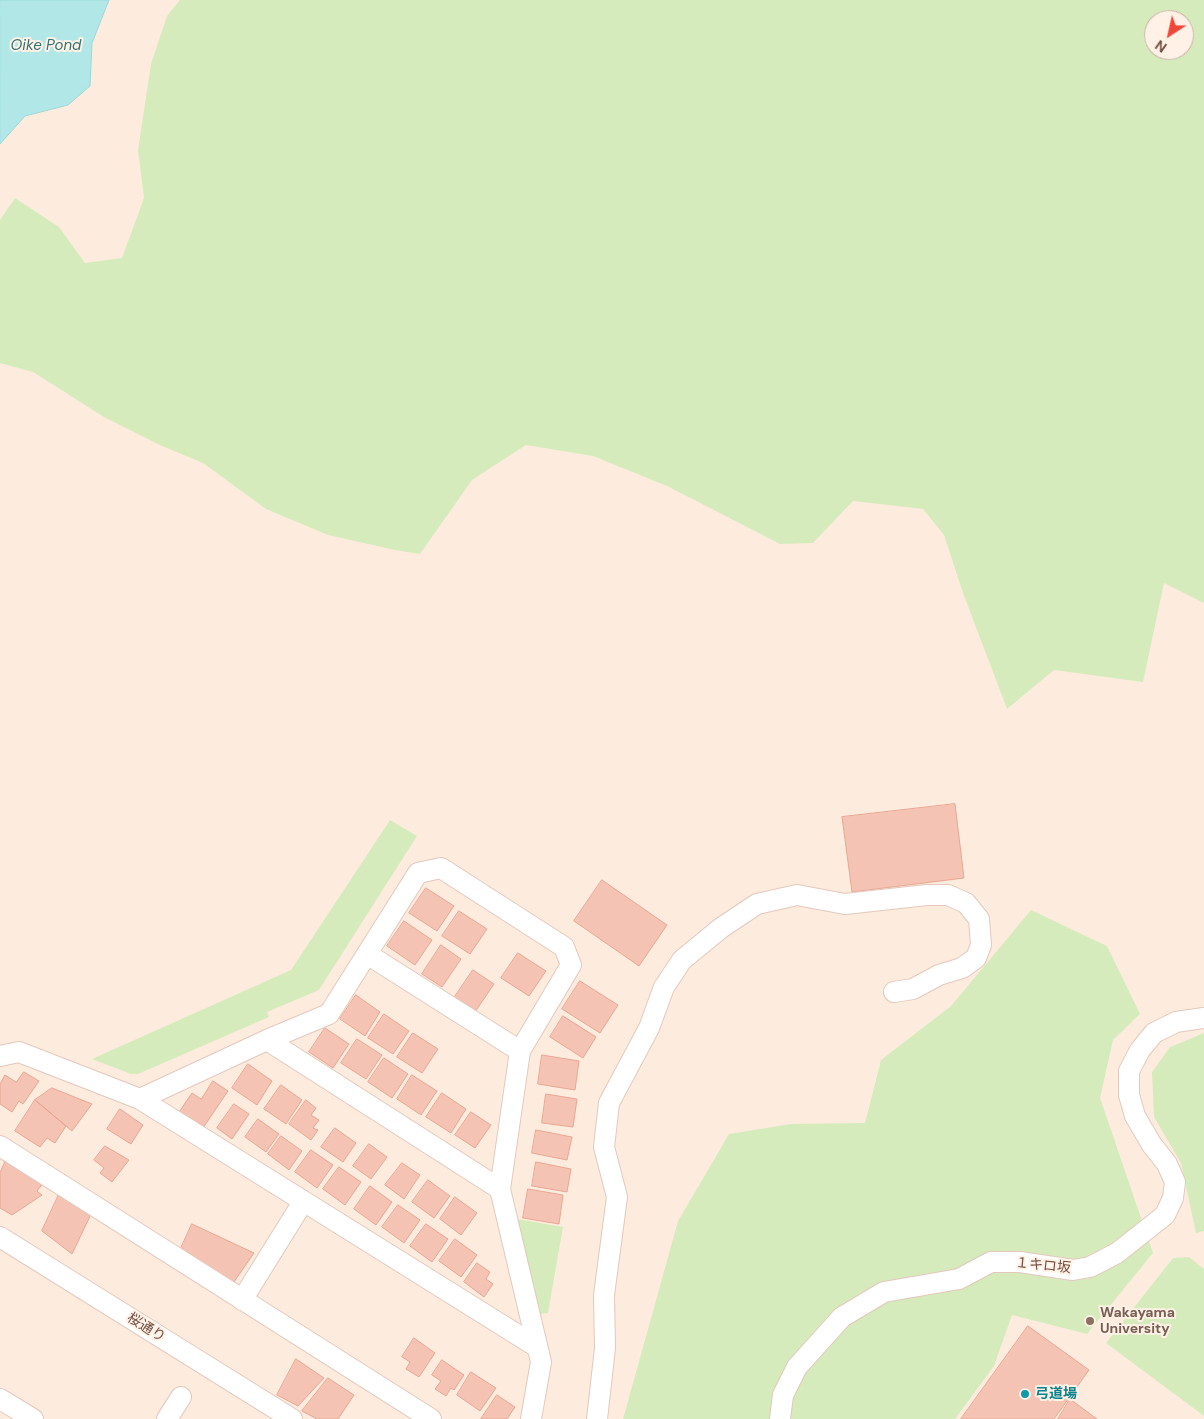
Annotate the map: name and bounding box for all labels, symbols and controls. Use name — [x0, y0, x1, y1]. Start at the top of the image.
north arrow — [1144, 10, 1194, 60]
text: N — [1152, 36, 1170, 57]
water label: Oike Pond — [11, 37, 81, 55]
street label: １キロ坂 — [1014, 1255, 1072, 1277]
place label: Wakayama University — [1100, 1305, 1175, 1338]
street label: 桜通り — [124, 1310, 168, 1346]
marker: Wakayama University — [1084, 1315, 1096, 1327]
place label: 弓道場 — [1035, 1386, 1077, 1402]
marker: 弓道場 — [1019, 1388, 1031, 1400]

